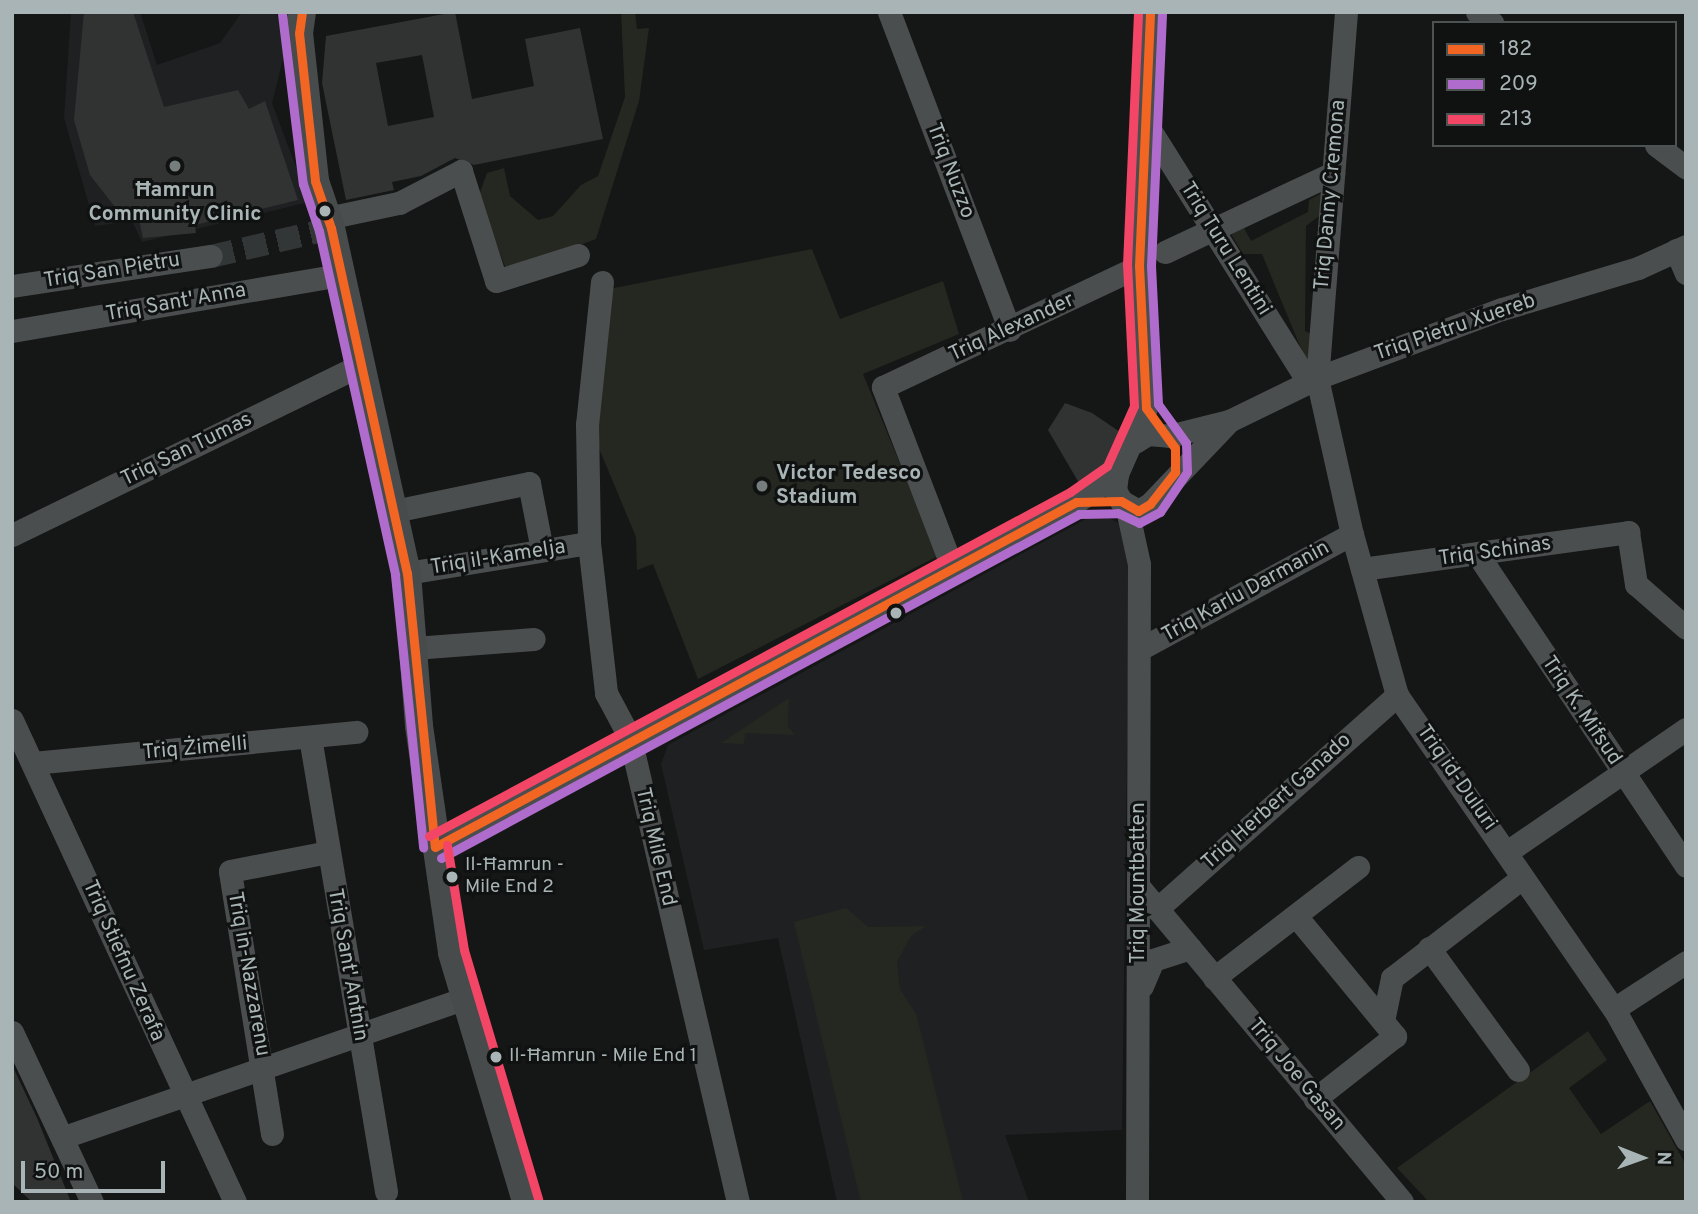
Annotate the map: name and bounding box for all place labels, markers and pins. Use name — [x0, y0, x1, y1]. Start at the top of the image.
marker: Ħamrun Community Clinic — [165, 156, 185, 176]
place label: Ħamrun Community Clinic — [88, 178, 262, 228]
unlabelled marker — [318, 204, 332, 218]
place label: Victor Tedesco Stadium — [776, 461, 921, 511]
marker: Victor Tedesco Stadium — [754, 478, 770, 494]
unlabelled marker — [889, 606, 903, 620]
place label: Il-Ħamrun - Mile End 2 — [465, 855, 564, 899]
marker: Il-Ħamrun - Mile End 2 — [445, 870, 459, 884]
place label: Il-Ħamrun - Mile End 1 — [509, 1046, 697, 1068]
marker: Il-Ħamrun - Mile End 1 — [489, 1050, 503, 1064]

